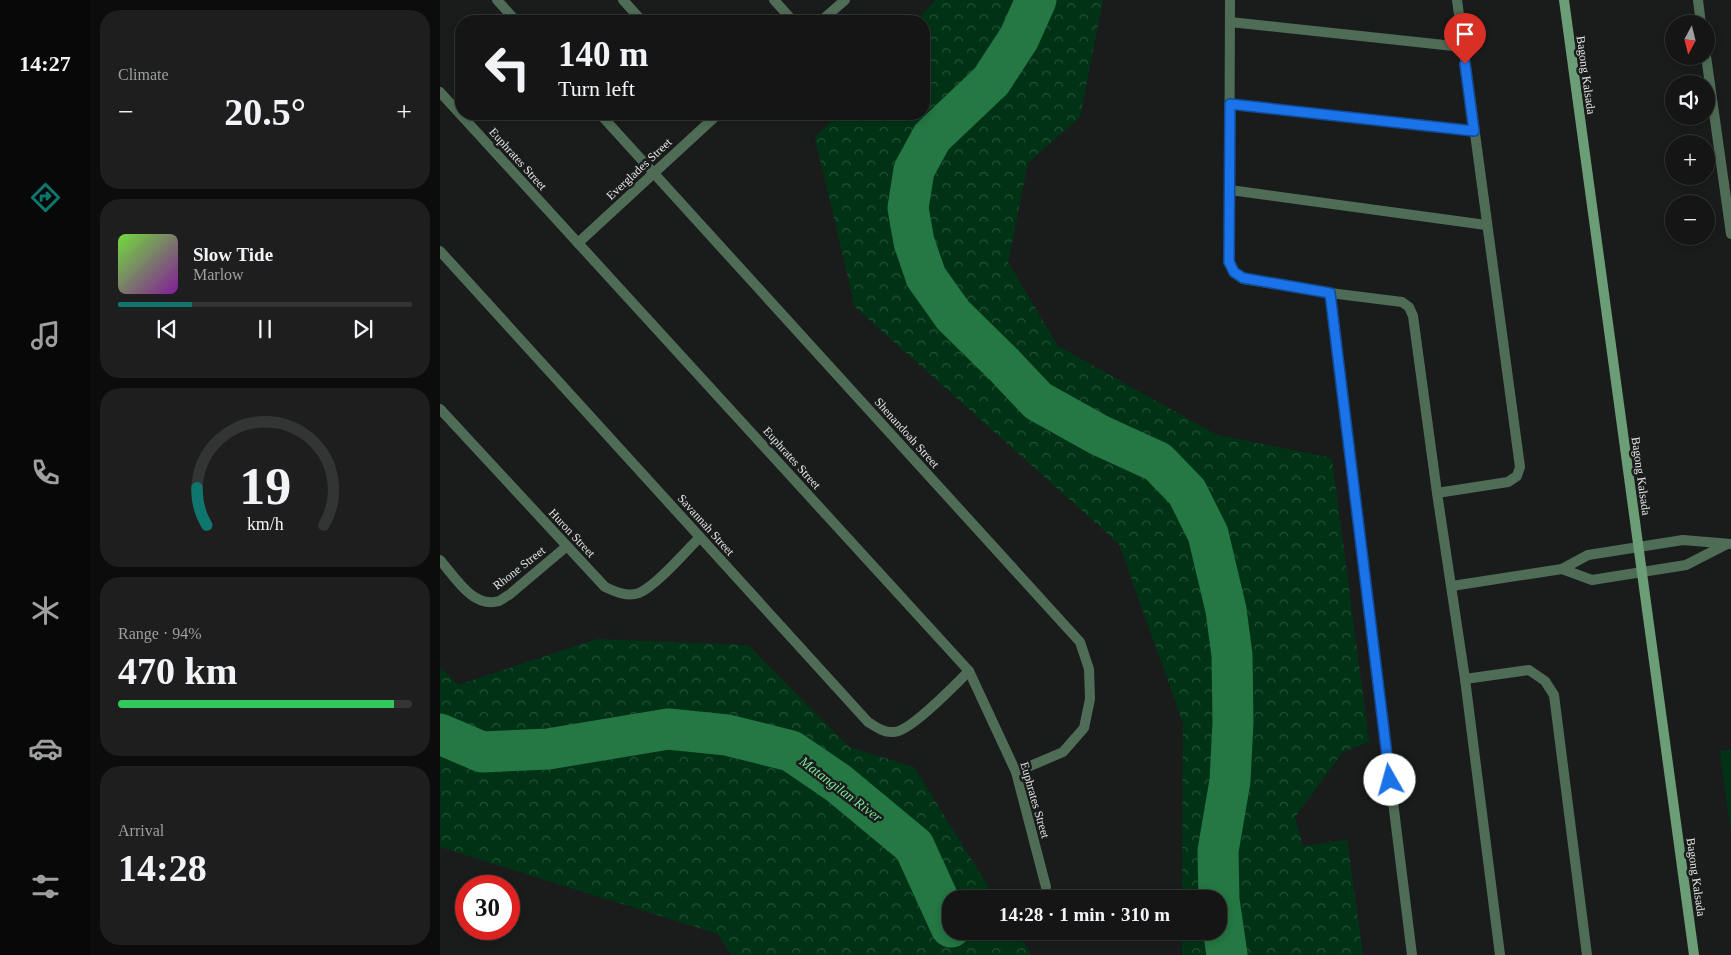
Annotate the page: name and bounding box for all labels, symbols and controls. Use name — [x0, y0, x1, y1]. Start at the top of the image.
pin — [1444, 13, 1486, 64]
north arrow — [1665, 15, 1715, 65]
map controls — [1665, 15, 1715, 245]
icon: arrive — [1451, 20, 1479, 48]
icon: left — [475, 35, 540, 100]
text: 140 m — [558, 35, 648, 74]
street label: Bagong Kalsada — [1574, 35, 1599, 116]
text: 14:27 — [19, 51, 71, 76]
text: Climate — [118, 66, 169, 83]
button: sound — [1665, 75, 1715, 125]
text: Turn left — [558, 76, 635, 101]
text: 20.5° — [224, 91, 306, 133]
text: − — [118, 96, 134, 127]
text: + — [396, 96, 412, 127]
street label: Euphrates Street — [486, 125, 550, 194]
street label: Everglades Street — [603, 135, 675, 203]
button: + — [1665, 135, 1715, 185]
icon: directions — [28, 180, 63, 215]
button: − — [1665, 195, 1715, 245]
text: Slow Tide — [193, 244, 273, 265]
text: Marlow — [193, 266, 244, 283]
icon: previous — [153, 315, 181, 343]
icon: pause — [251, 315, 279, 343]
icon: next — [349, 315, 377, 343]
icon: music — [28, 318, 63, 353]
street label: Shenandoah Street — [872, 395, 943, 471]
street label: Euphrates Street — [760, 424, 824, 493]
street label: Bagong Kalsada — [1629, 436, 1654, 517]
icon: phone — [28, 455, 63, 490]
text: 19 — [239, 458, 291, 515]
street label: Savannah Street — [675, 491, 738, 559]
street label: Huron Street — [546, 506, 599, 561]
text: km/h — [247, 514, 283, 534]
street label: Rhone Street — [490, 543, 548, 593]
icon: climate — [28, 593, 63, 628]
text: Range · 94% — [118, 625, 202, 642]
text: 470 km — [118, 650, 237, 692]
icon: car — [28, 731, 63, 766]
water label: Matangilan River — [796, 753, 885, 826]
position arrow — [1363, 753, 1415, 805]
street label: Euphrates Street — [1017, 760, 1053, 841]
text: Arrival — [118, 822, 164, 839]
street label: Bagong Kalsada — [1684, 837, 1709, 918]
text: 14:28 — [118, 847, 207, 889]
icon: filters — [28, 869, 63, 904]
speed limit sign: 30 — [455, 875, 520, 940]
text: 14:28 · 1 min · 310 m — [999, 904, 1170, 925]

